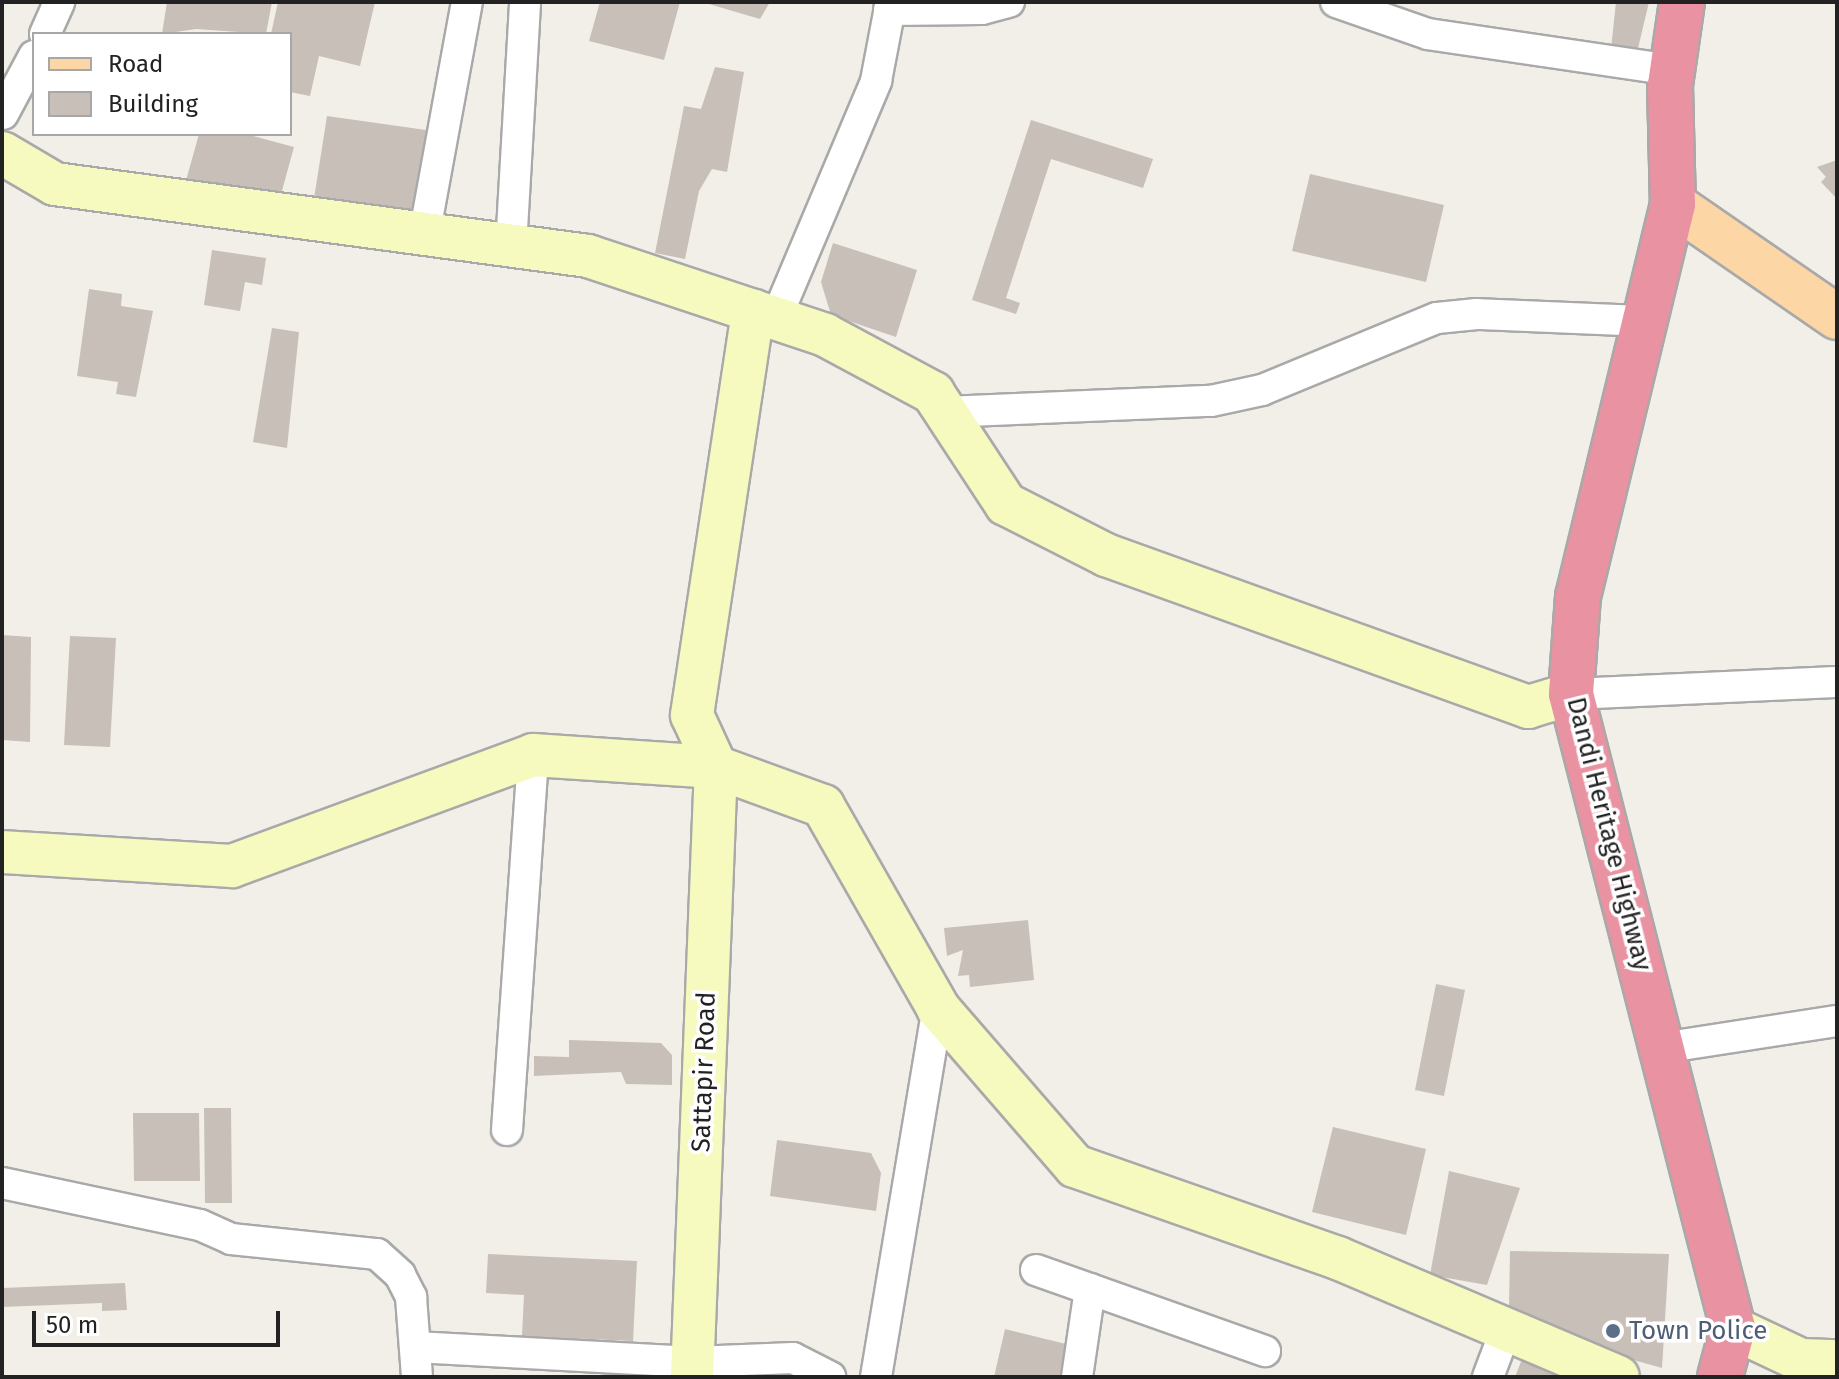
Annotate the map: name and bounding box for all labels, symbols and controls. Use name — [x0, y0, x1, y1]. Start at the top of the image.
legend — [32, 32, 292, 136]
text: Road — [108, 50, 163, 78]
text: Building — [108, 90, 198, 118]
street label: Dandi Heritage Highway — [1560, 694, 1658, 974]
street label: Sattapir Road — [686, 991, 722, 1153]
scale bar — [36, 1295, 284, 1345]
text: 50 m — [46, 1311, 98, 1339]
place label: Town Police — [1629, 1315, 1768, 1347]
marker: Town Police — [1604, 1322, 1622, 1340]

